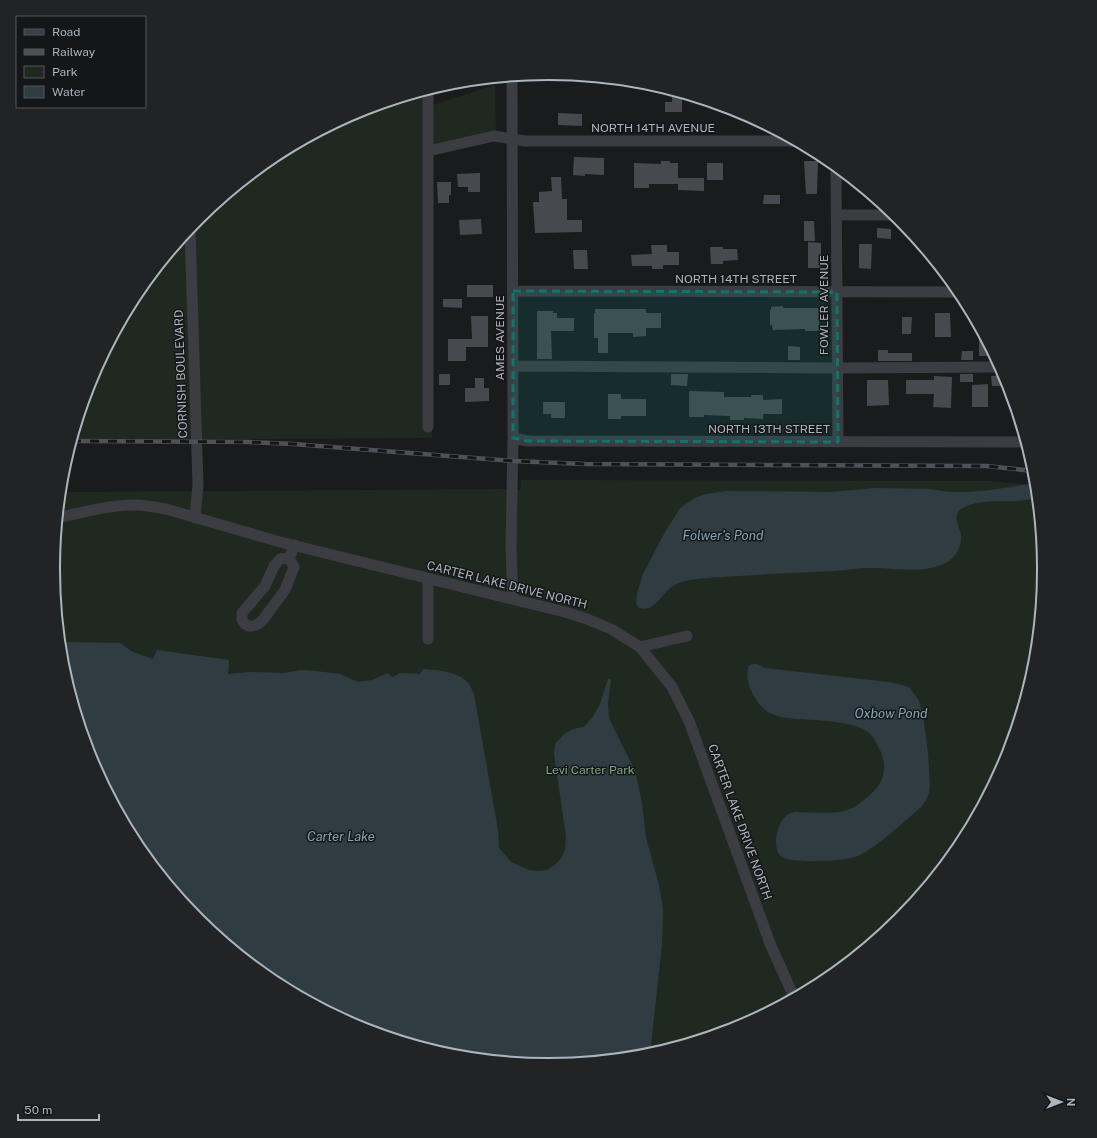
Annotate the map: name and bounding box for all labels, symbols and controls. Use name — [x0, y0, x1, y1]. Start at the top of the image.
legend — [16, 16, 146, 108]
text: Road — [52, 25, 80, 39]
text: Railway — [52, 45, 96, 59]
text: Park — [52, 65, 78, 79]
text: Water — [52, 85, 86, 99]
street label: NORTH 14TH AVENUE — [591, 121, 715, 135]
street label: FOWLER AVENUE — [817, 255, 831, 355]
street label: NORTH 14TH STREET — [675, 272, 797, 286]
street label: AMES AVENUE — [493, 295, 507, 381]
street label: CORNISH BOULEVARD — [172, 309, 190, 439]
street label: NORTH 13TH STREET — [708, 422, 830, 436]
water label: Folwer's Pond — [683, 528, 764, 543]
street label: CARTER LAKE DRIVE NORTH — [425, 558, 589, 612]
water label: Oxbow Pond — [855, 706, 928, 721]
street label: CARTER LAKE DRIVE NORTH — [705, 742, 775, 902]
park label: Levi Carter Park — [545, 763, 635, 777]
water label: Carter Lake — [307, 829, 375, 844]
north arrow — [1041, 1082, 1081, 1122]
scale bar — [18, 1096, 99, 1122]
text: N — [1065, 1098, 1077, 1106]
text: 50 m — [24, 1103, 52, 1117]

